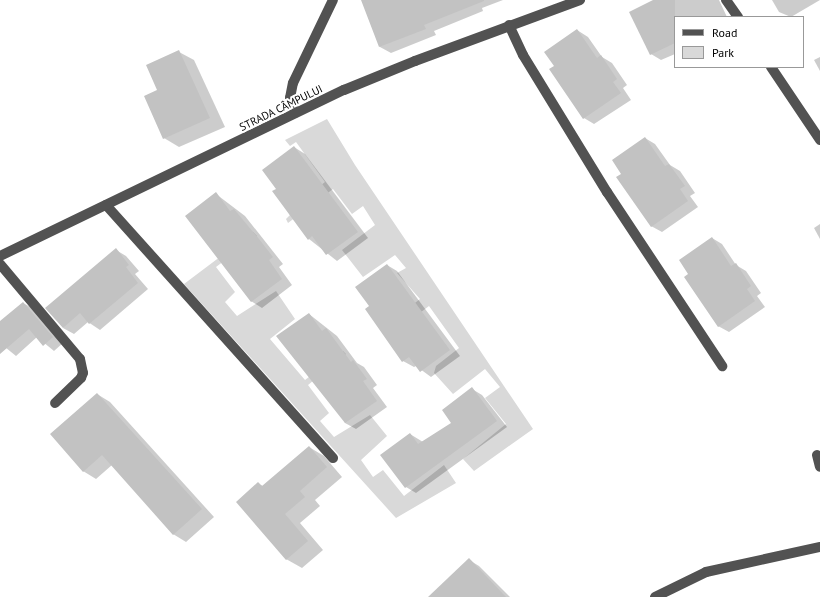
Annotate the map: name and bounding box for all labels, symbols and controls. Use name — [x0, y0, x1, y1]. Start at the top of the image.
legend — [674, 16, 804, 68]
text: Road — [712, 25, 737, 40]
text: Park — [712, 45, 734, 60]
street label: STRADA CÂMPULUI — [237, 82, 325, 134]

